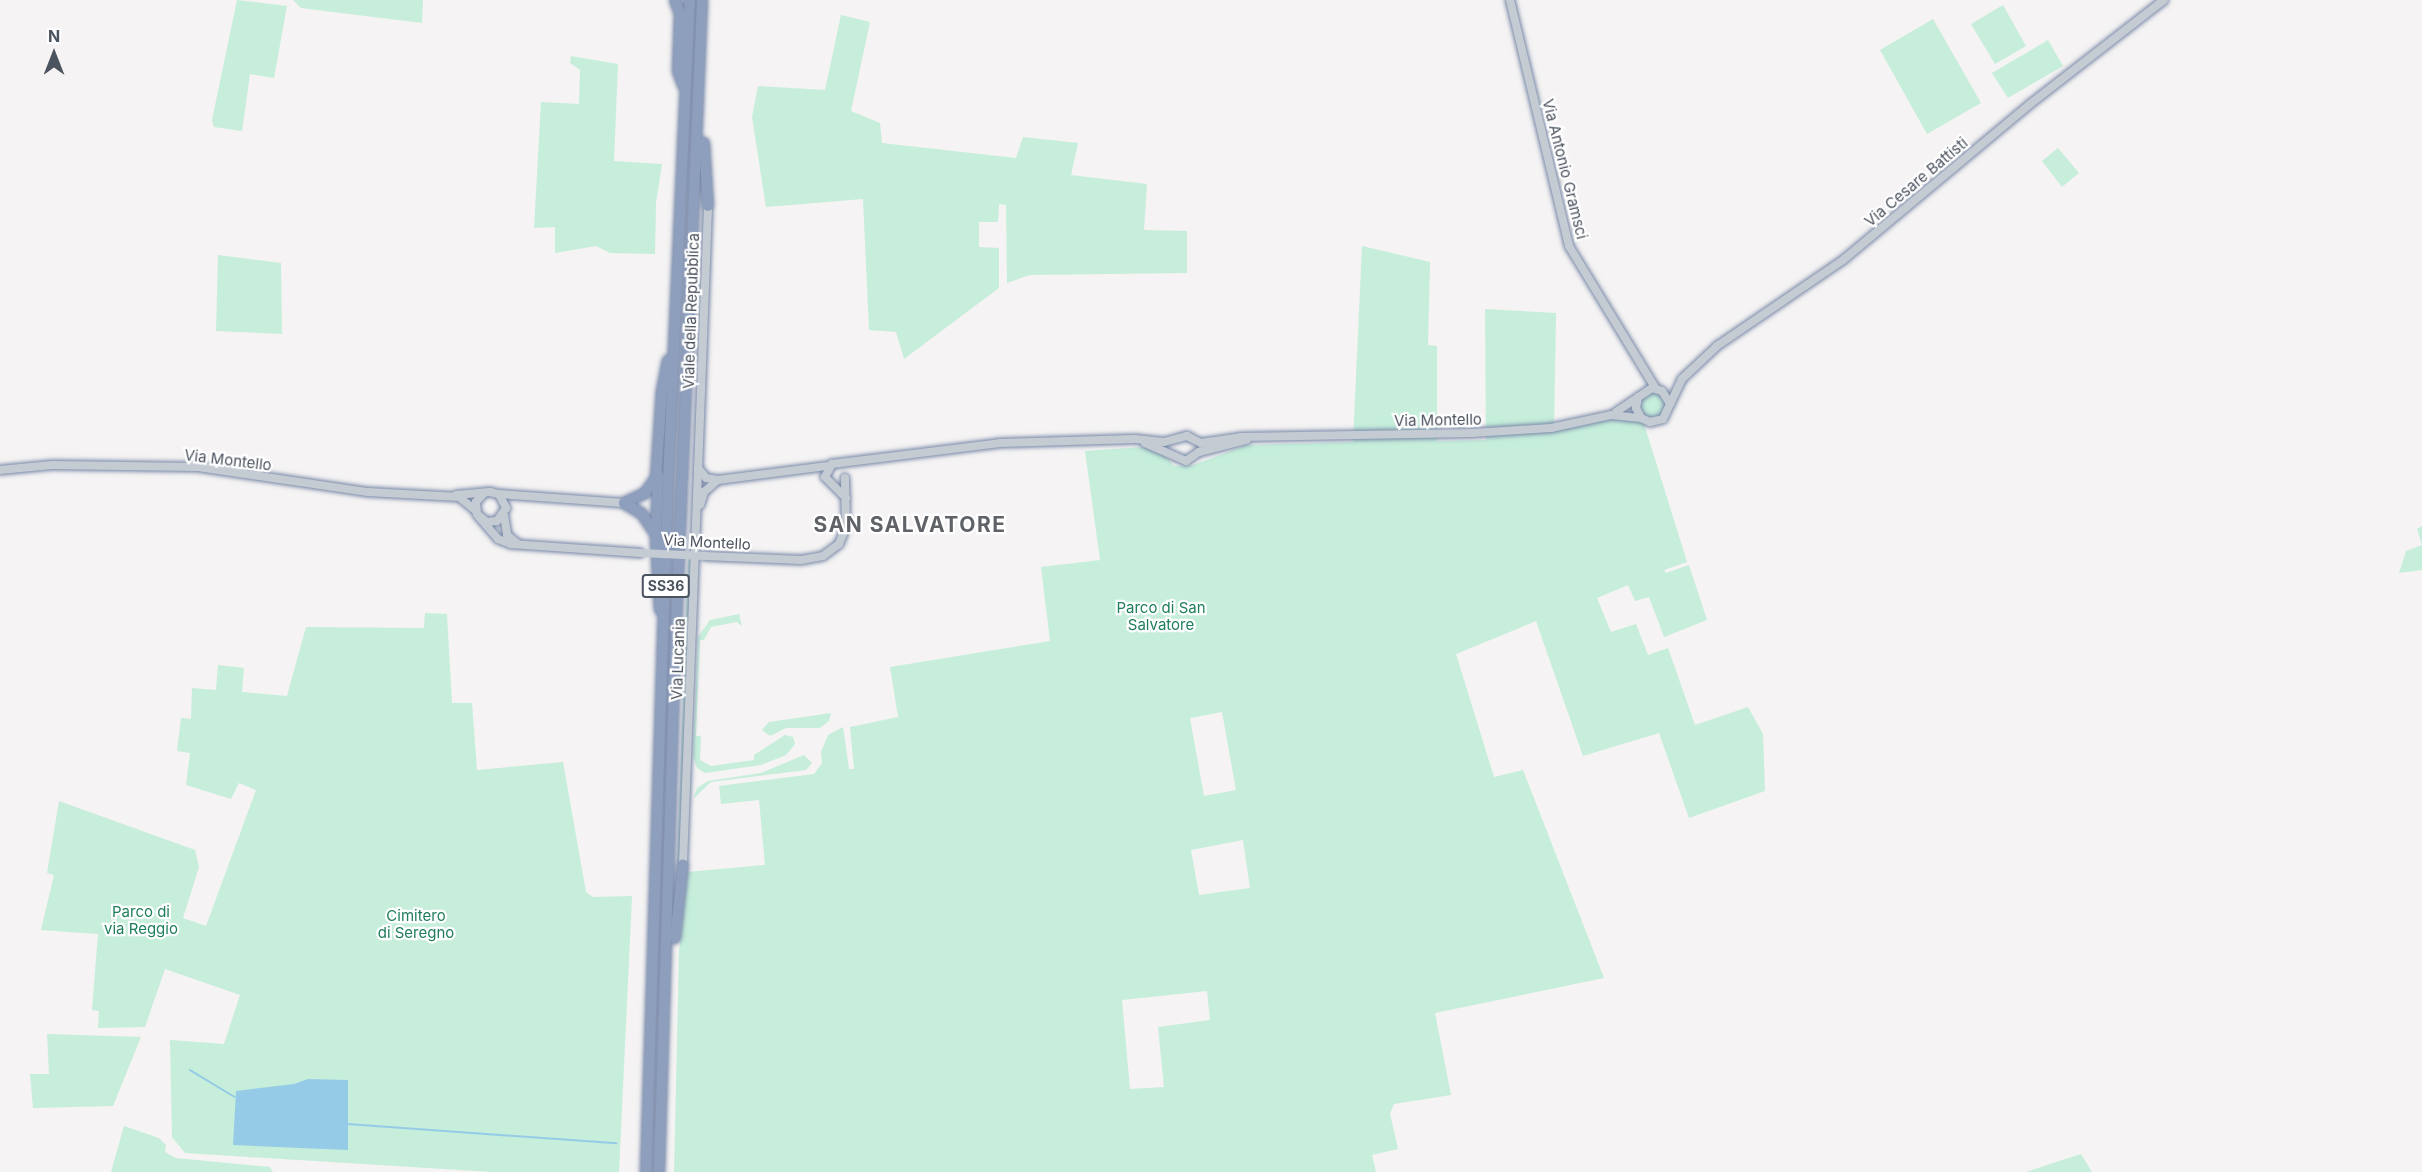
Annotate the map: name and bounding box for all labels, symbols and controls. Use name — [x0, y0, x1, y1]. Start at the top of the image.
north arrow — [24, 24, 84, 84]
text: N — [48, 26, 60, 46]
street label: Via Antonio Gramsci — [1539, 97, 1591, 241]
street label: Via Cesare Battisti — [1861, 134, 1971, 230]
street label: Viale della Repubblica — [679, 233, 703, 389]
street label: Via Montello — [1394, 410, 1482, 430]
street label: Via Montello — [183, 446, 273, 474]
district label: SAN SALVATORE — [814, 512, 1006, 538]
street label: Via Montello — [663, 531, 751, 553]
road number: SS36 — [640, 575, 692, 597]
park label: Parco di San Salvatore — [1116, 598, 1206, 633]
street label: Via Lucania — [668, 618, 688, 700]
park label: Parco di via Reggio — [104, 902, 178, 937]
park label: Cimitero di Seregno — [378, 906, 454, 941]

